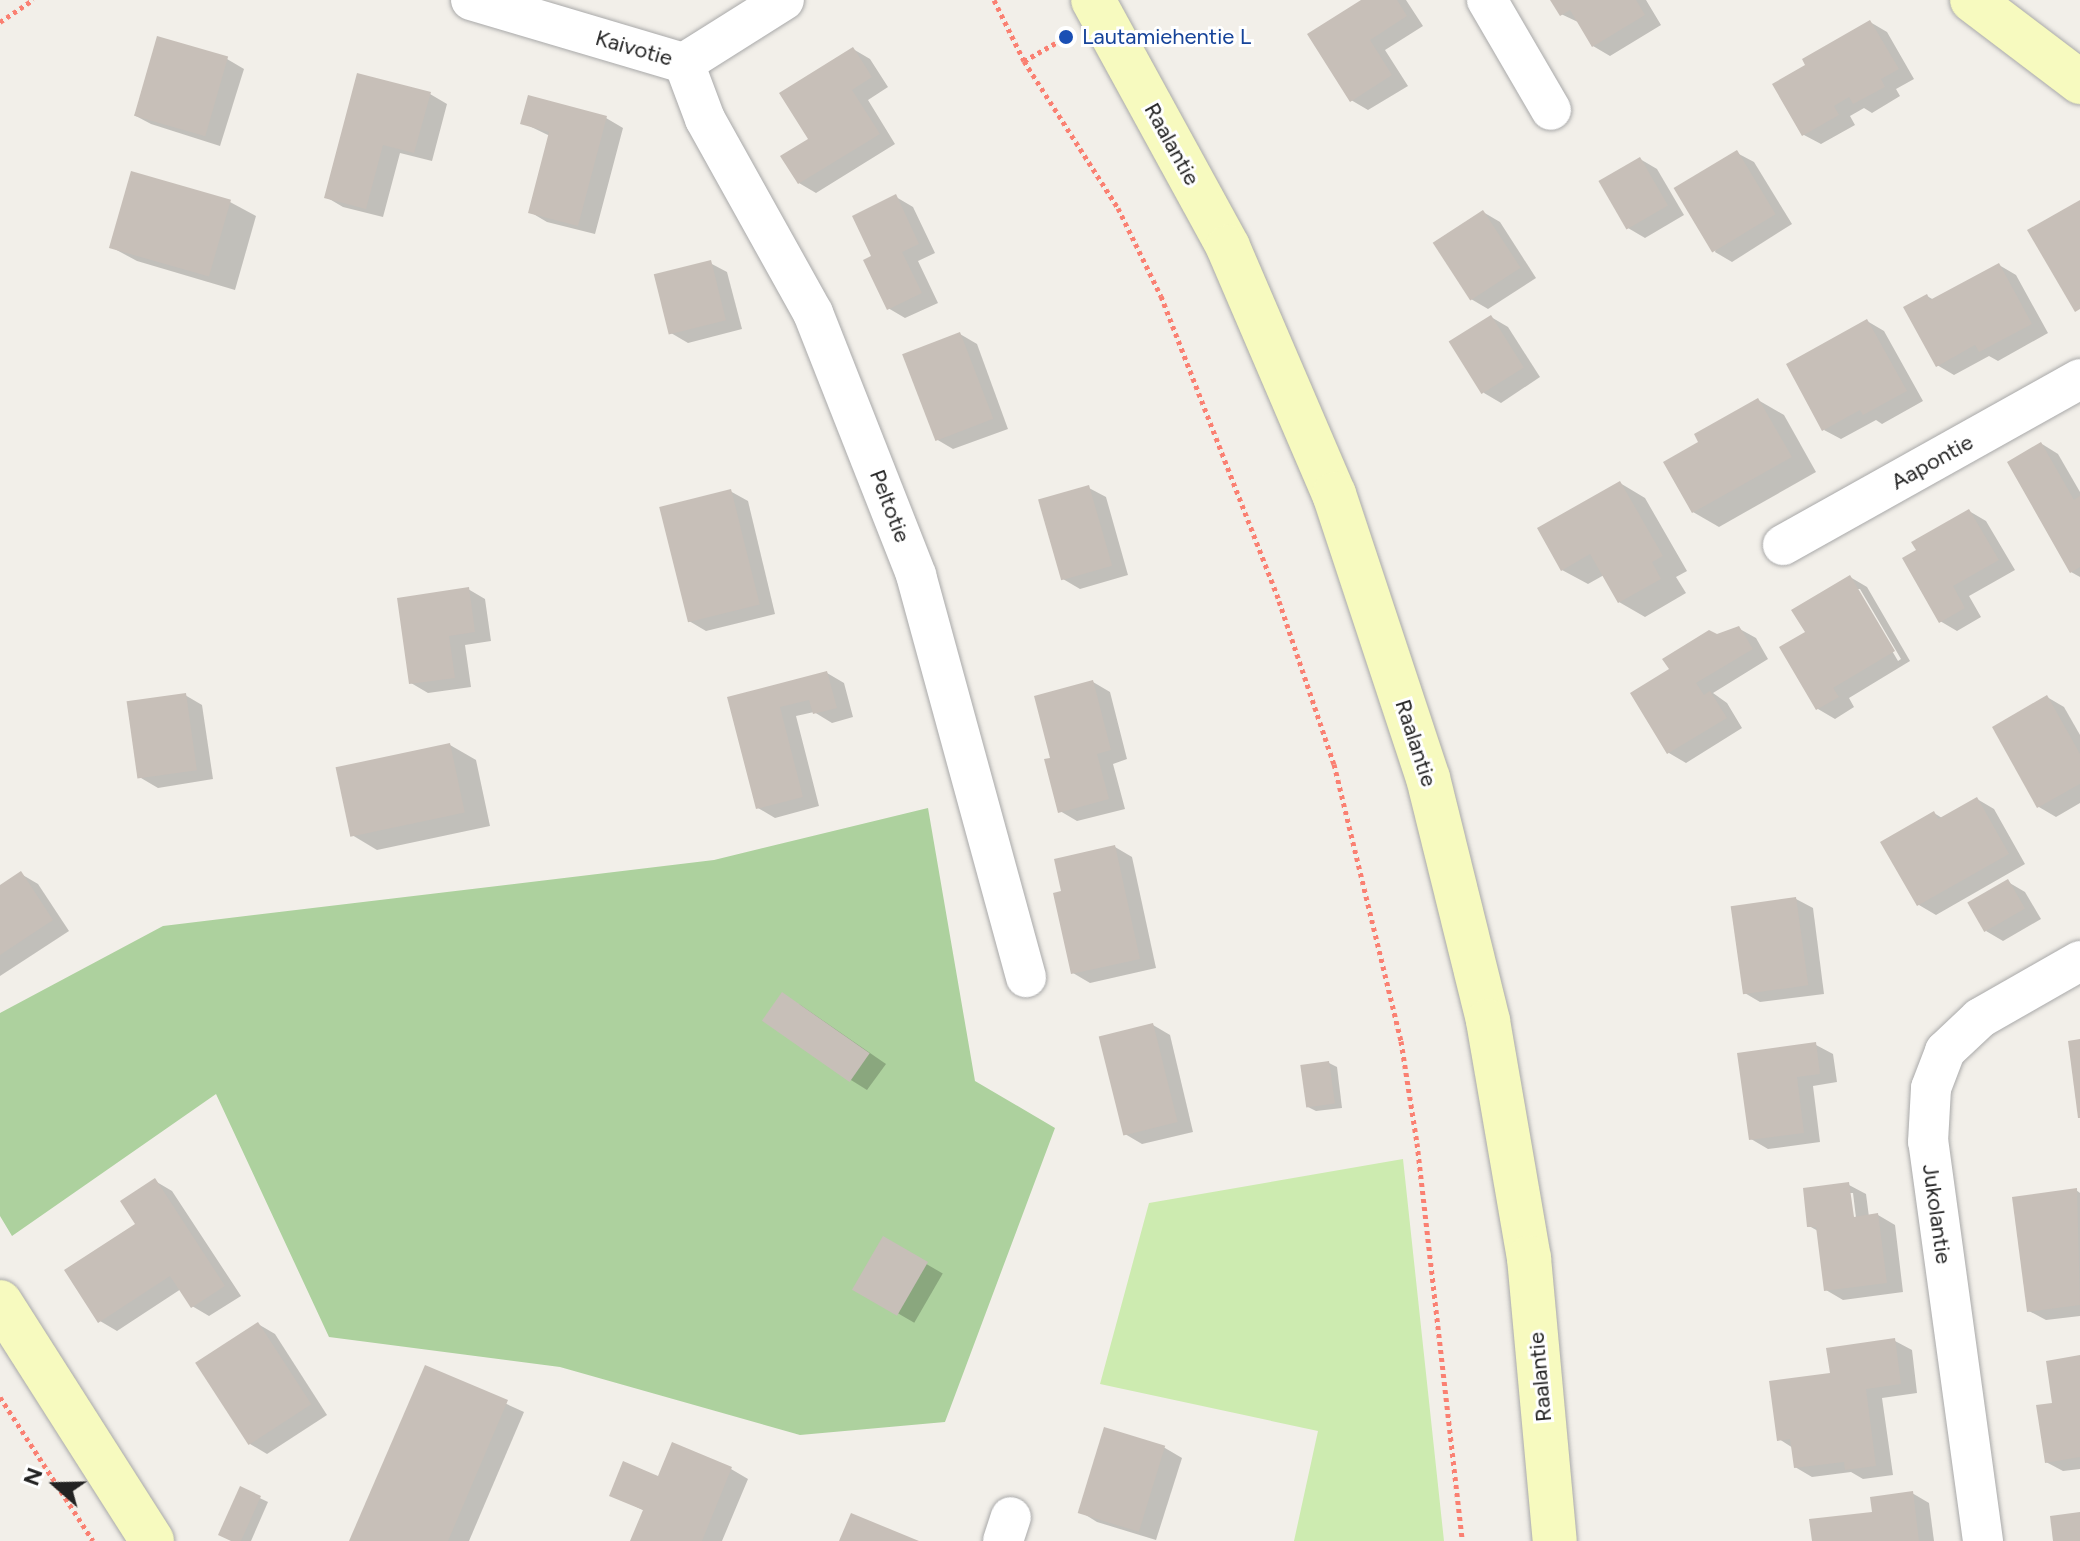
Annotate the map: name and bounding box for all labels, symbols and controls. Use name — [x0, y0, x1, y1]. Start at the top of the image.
street label: Kaivotie — [592, 24, 676, 72]
place label: Lautamiehentie L — [1082, 24, 1251, 50]
marker: Lautamiehentie L — [1057, 28, 1075, 46]
street label: Raalantie — [1139, 98, 1205, 190]
street label: Aapontie — [1886, 429, 1978, 495]
street label: Peltotie — [864, 466, 916, 546]
street label: Raalantie — [1390, 696, 1442, 790]
street label: Jukolantie — [1917, 1162, 1957, 1266]
street label: Raalantie — [1523, 1331, 1557, 1423]
north arrow — [16, 1445, 96, 1525]
text: N — [17, 1464, 49, 1489]

